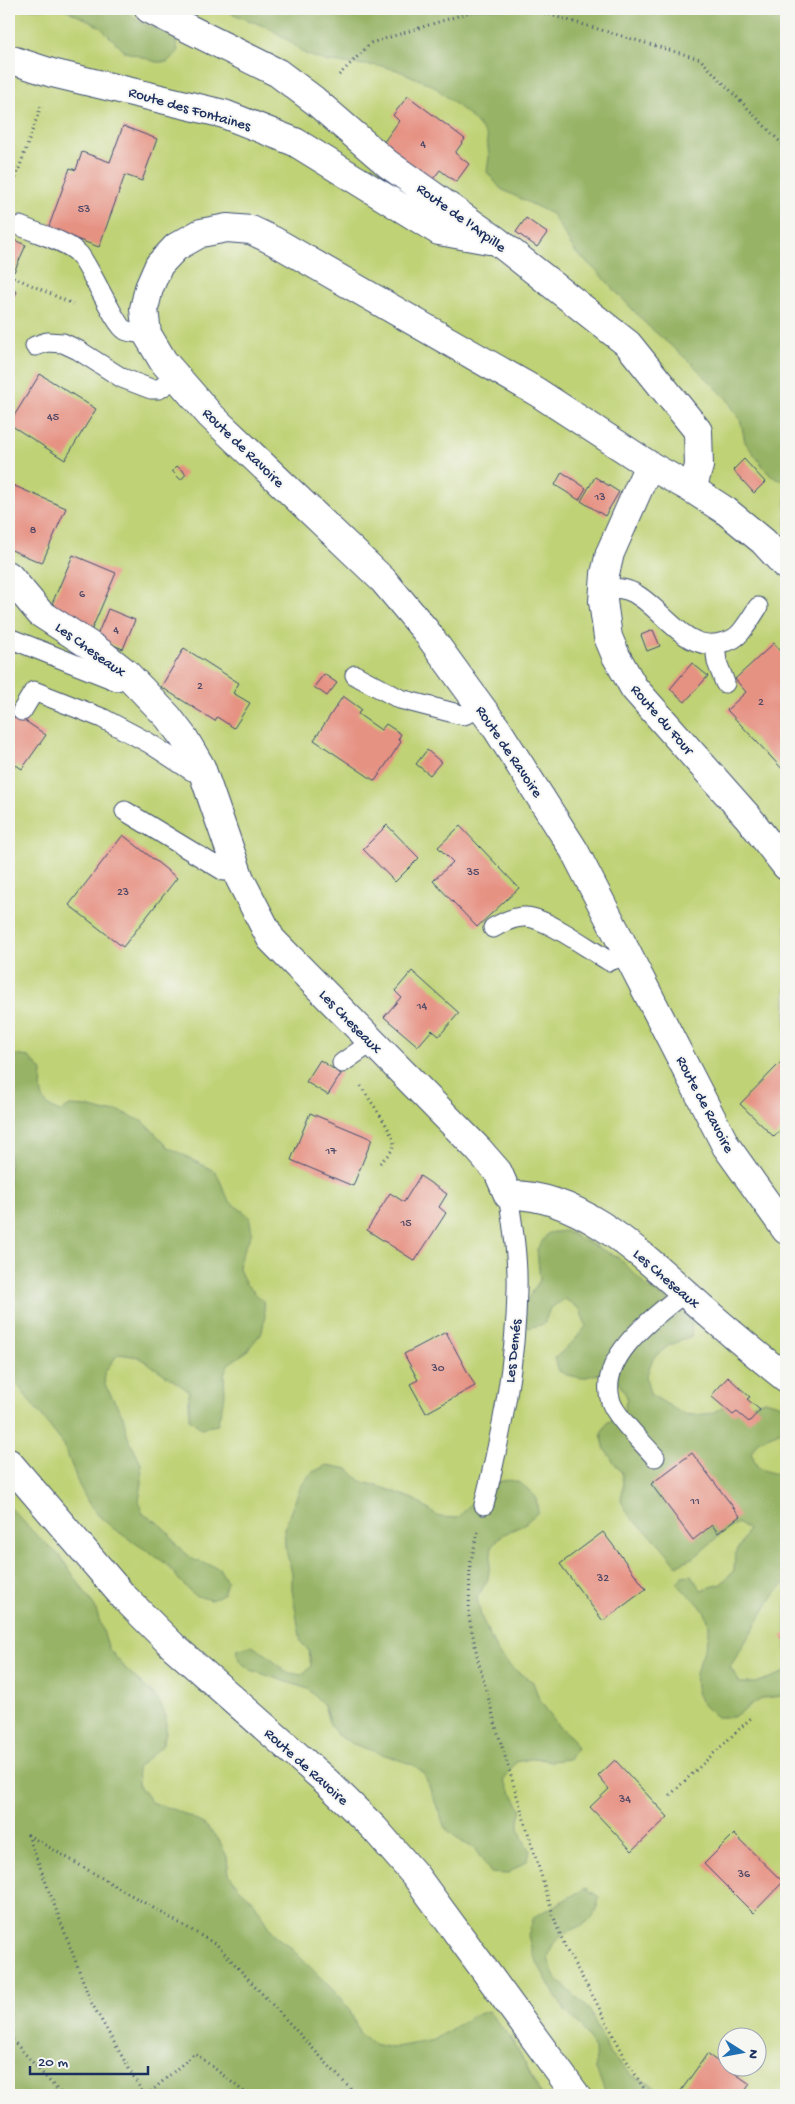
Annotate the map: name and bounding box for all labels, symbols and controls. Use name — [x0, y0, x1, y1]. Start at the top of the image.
street label: Route des Fontaines — [126, 84, 253, 136]
house number: 4 — [420, 138, 426, 152]
street label: Route de l'Arpille — [412, 180, 509, 257]
house number: 53 — [78, 203, 90, 217]
street label: Route de Ravoire — [198, 405, 288, 492]
house number: 45 — [47, 411, 59, 425]
house number: 13 — [593, 491, 606, 505]
house number: 8 — [30, 524, 37, 538]
house number: 6 — [79, 588, 86, 602]
street label: Les Cheseaux — [51, 619, 129, 682]
house number: 4 — [113, 624, 119, 638]
house number: 2 — [197, 680, 203, 694]
street label: Route du Four — [626, 681, 698, 760]
house number: 2 — [758, 696, 764, 710]
street label: Route de Ravoire — [471, 703, 546, 802]
house number: 35 — [466, 866, 479, 880]
house number: 23 — [117, 886, 129, 900]
street label: Les Cheseaux — [314, 986, 385, 1058]
house number: 14 — [416, 1000, 428, 1014]
street label: Route de Ravoire — [671, 1053, 737, 1157]
house number: 17 — [324, 1145, 337, 1159]
house number: 15 — [399, 1217, 412, 1231]
street label: Les Cheseaux — [629, 1246, 703, 1314]
street label: Les Demés — [502, 1318, 526, 1384]
house number: 30 — [430, 1362, 445, 1376]
house number: 11 — [689, 1495, 700, 1509]
house number: 32 — [596, 1572, 609, 1586]
street label: Route de Ravoire — [260, 1725, 352, 1810]
house number: 34 — [618, 1793, 631, 1807]
house number: 36 — [737, 1868, 751, 1882]
north arrow — [718, 2026, 768, 2076]
scale bar — [30, 2044, 148, 2076]
text: N — [743, 2048, 762, 2060]
text: 20 m — [38, 2054, 68, 2072]

